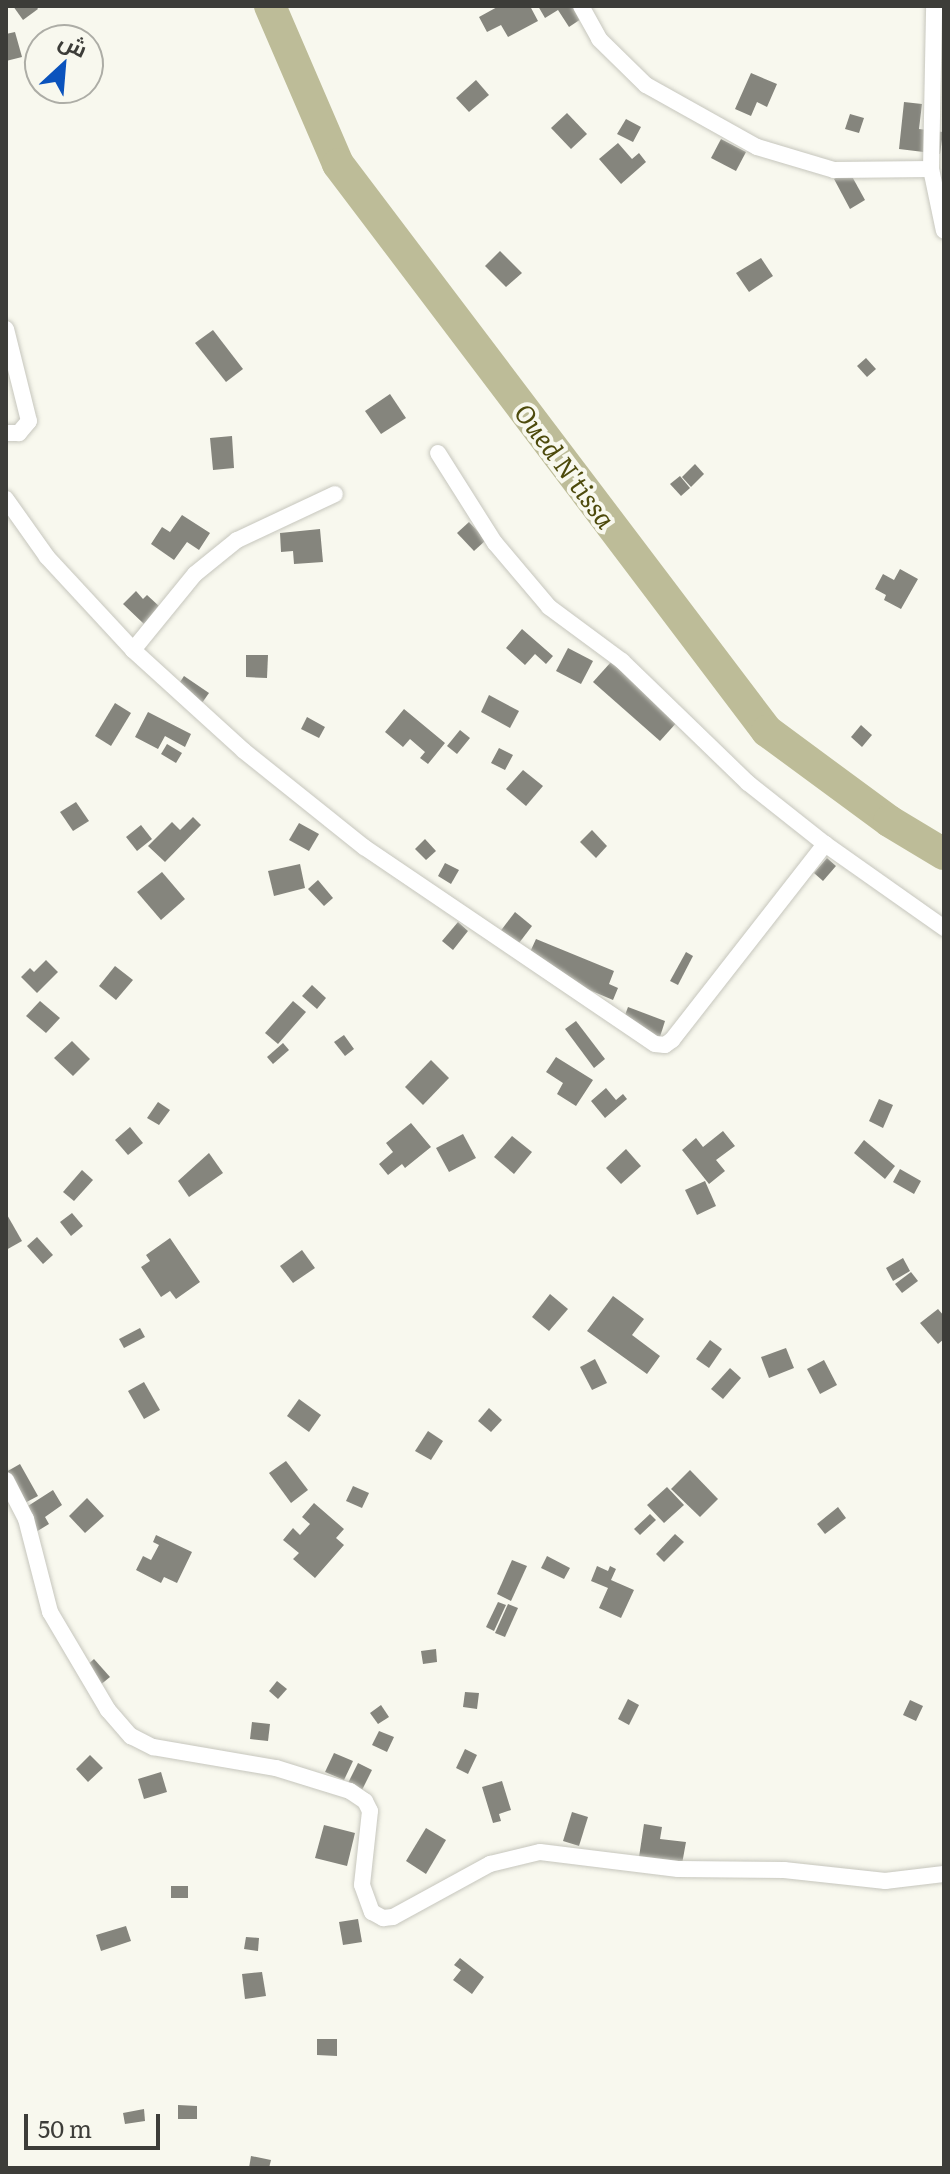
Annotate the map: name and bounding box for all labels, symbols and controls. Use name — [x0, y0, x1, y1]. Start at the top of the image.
text: ش — [54, 23, 94, 65]
north arrow — [24, 24, 104, 104]
water label: Oued N'tissa — [509, 397, 623, 533]
scale bar — [28, 2098, 164, 2148]
text: 50 m — [38, 2110, 92, 2145]

